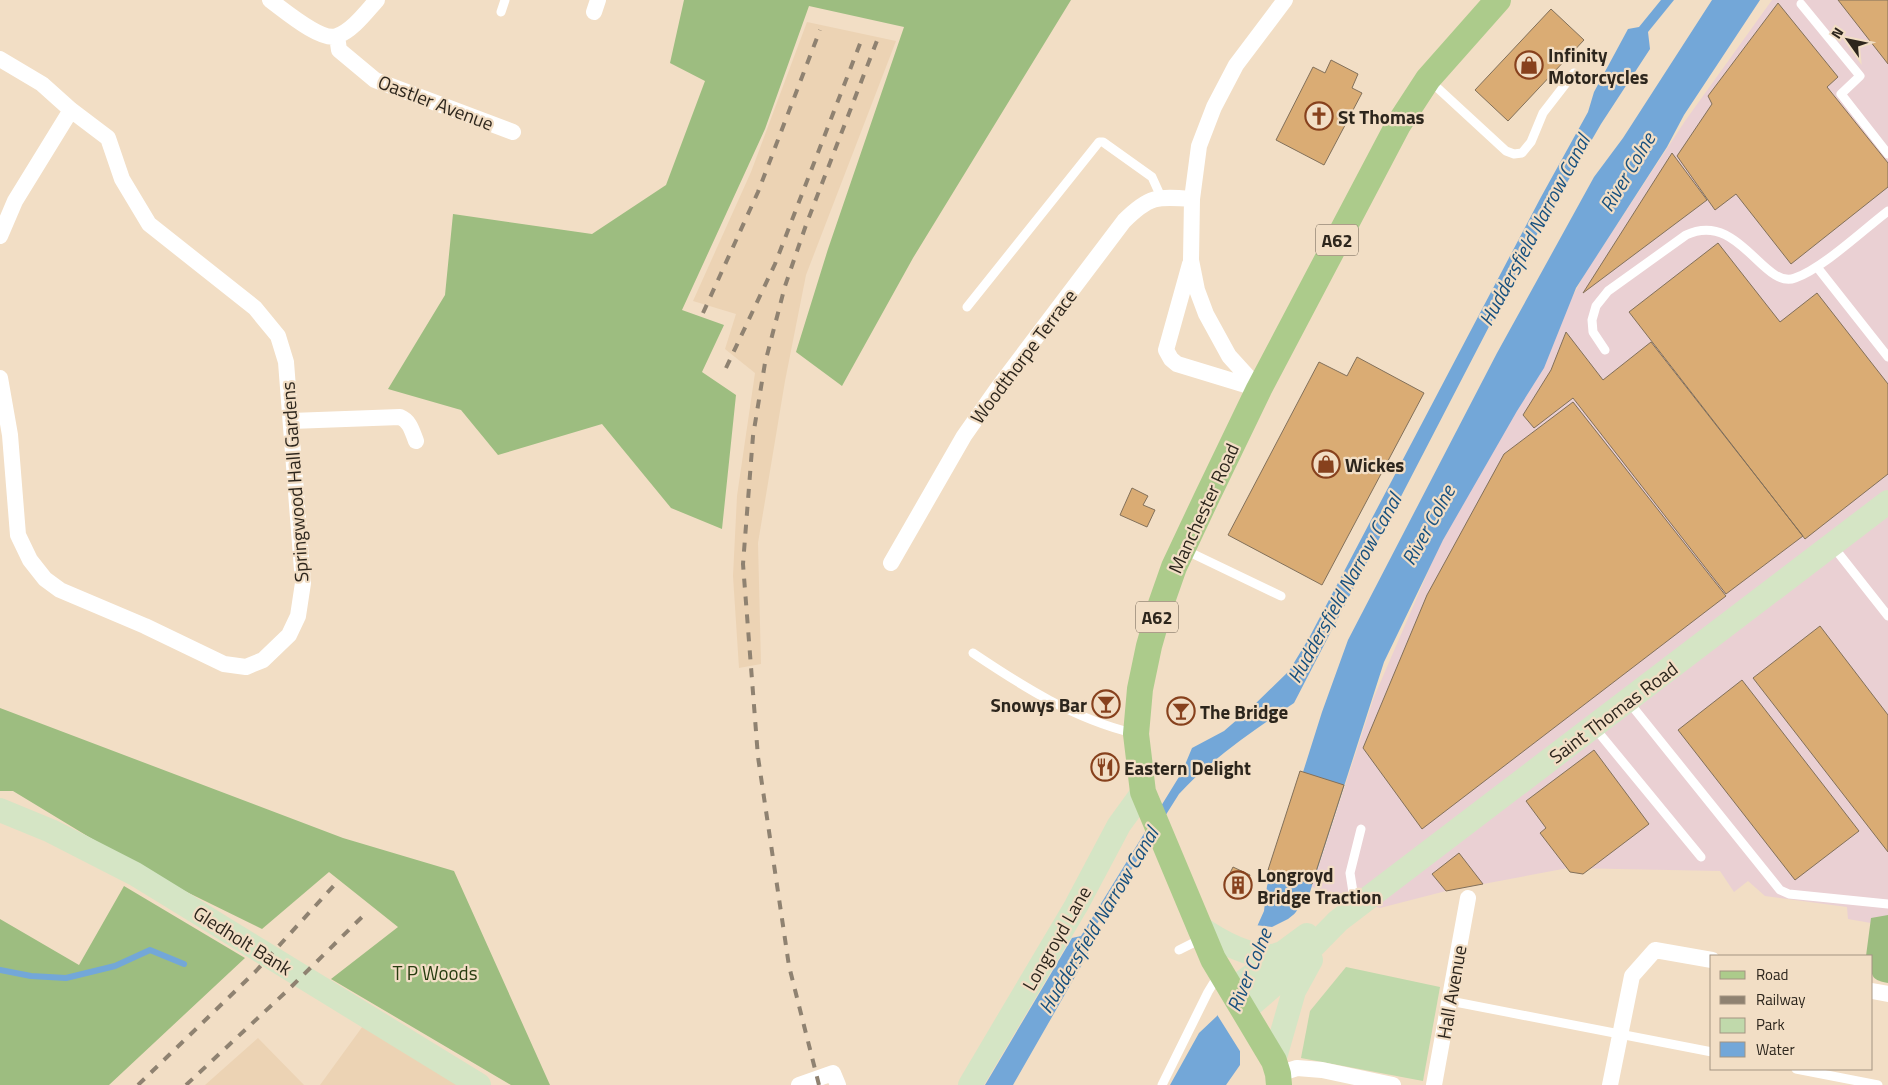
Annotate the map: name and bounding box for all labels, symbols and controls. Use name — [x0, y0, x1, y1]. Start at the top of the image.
north arrow — [1823, 15, 1873, 65]
text: N — [1825, 23, 1848, 42]
place label: Infinity Motorcycles — [1548, 40, 1649, 91]
shop icon: Infinity Motorcycles — [1514, 50, 1544, 80]
street label: Oastler Avenue — [374, 67, 498, 137]
church icon: St Thomas — [1304, 101, 1334, 131]
place label: St Thomas — [1338, 102, 1425, 131]
water label: River Colne — [1591, 125, 1664, 217]
water label: Huddersfield Narrow Canal — [1470, 126, 1599, 331]
road number: A62 — [1316, 224, 1358, 256]
street label: Woodthorpe Terrace — [963, 283, 1083, 429]
street label: Springwood Hall Gardens — [273, 380, 315, 583]
street label: Manchester Road — [1160, 438, 1246, 578]
shop icon: Wickes — [1311, 449, 1341, 479]
place label: Wickes — [1345, 450, 1404, 479]
water label: River Colne — [1393, 478, 1464, 571]
water label: Huddersfield Narrow Canal — [1279, 485, 1410, 688]
road number: A62 — [1136, 602, 1178, 632]
street label: Saint Thomas Road — [1542, 654, 1684, 770]
bar icon: Snowys Bar — [1091, 689, 1121, 719]
place label: Snowys Bar — [991, 690, 1087, 719]
bar icon: The Bridge — [1166, 696, 1196, 726]
place label: The Bridge — [1200, 697, 1288, 726]
restaurant icon: Eastern Delight — [1090, 752, 1120, 782]
place label: Eastern Delight — [1124, 753, 1251, 782]
water label: Huddersfield Narrow Canal — [1030, 819, 1167, 1019]
place label: Longroyd Bridge Traction — [1257, 860, 1382, 911]
building icon: Longroyd Bridge Traction — [1223, 870, 1253, 900]
street label: Longroyd Lane — [1014, 880, 1098, 996]
street label: Gledholt Bank — [188, 898, 298, 982]
water label: River Colne — [1218, 922, 1280, 1016]
street label: Hall Avenue — [1428, 943, 1474, 1041]
legend — [1710, 955, 1873, 1070]
park label: T P Woods — [392, 958, 478, 987]
text: Road — [1756, 963, 1788, 986]
text: Railway — [1756, 988, 1806, 1011]
text: Park — [1756, 1013, 1785, 1036]
text: Water — [1756, 1038, 1795, 1061]

